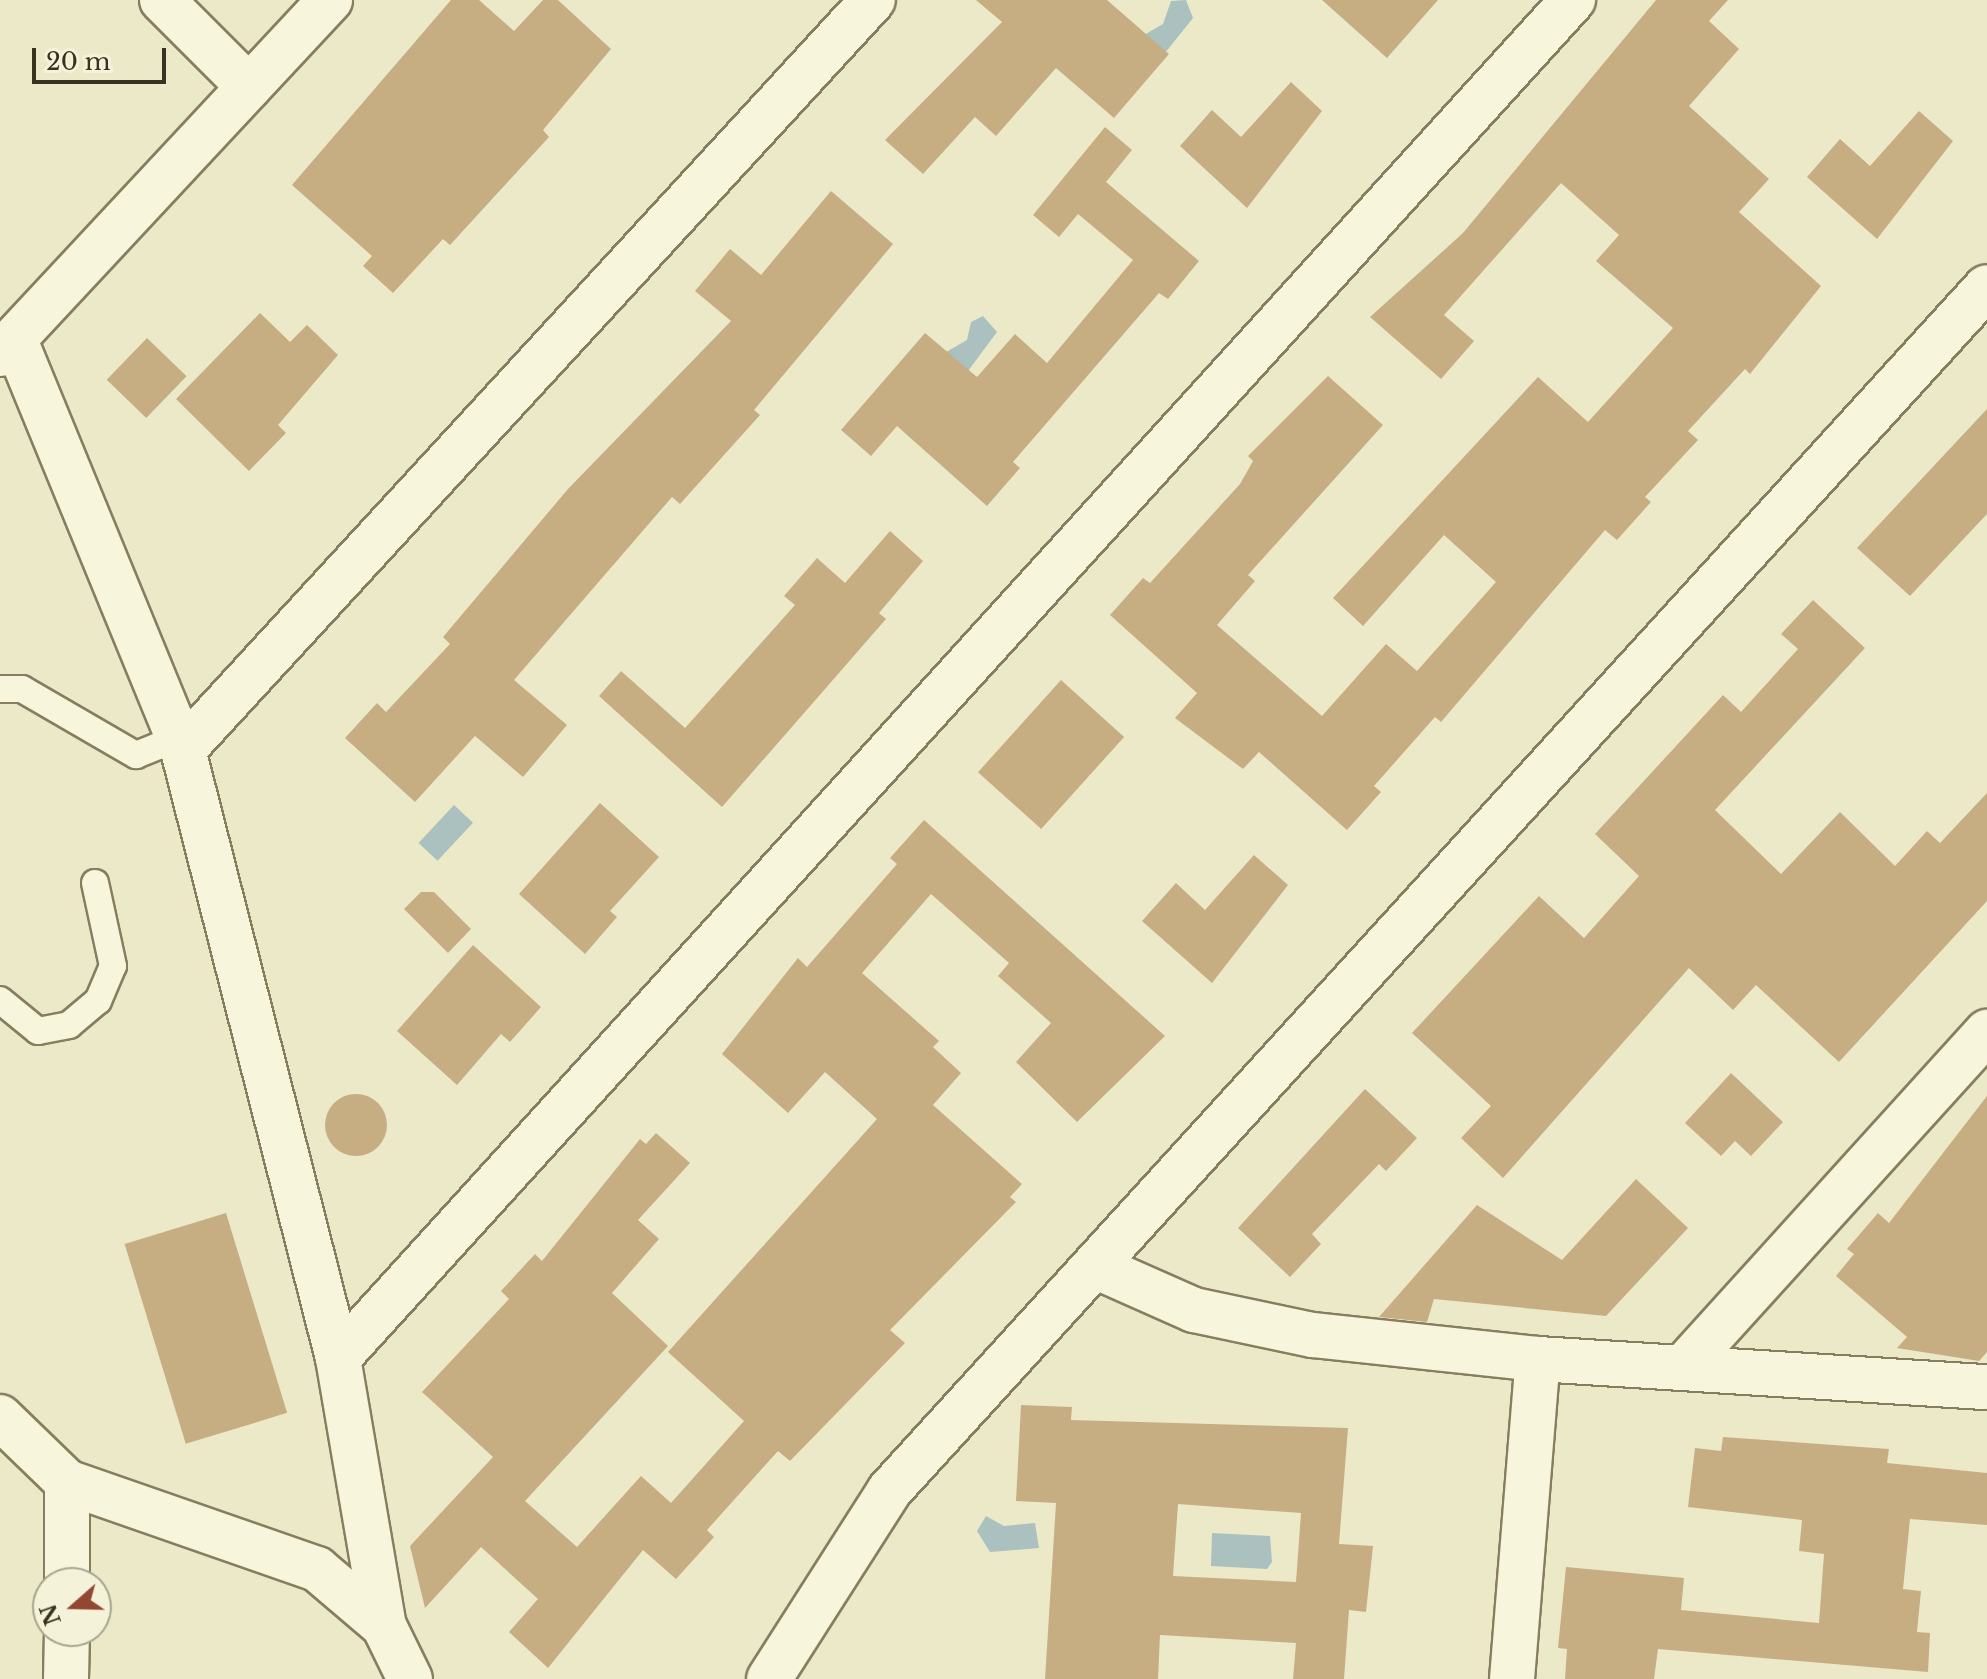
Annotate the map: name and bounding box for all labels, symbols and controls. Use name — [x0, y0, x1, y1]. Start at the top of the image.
scale bar — [36, 32, 170, 82]
text: 20 m — [46, 47, 111, 76]
north arrow — [32, 1567, 112, 1647]
text: N — [35, 1600, 67, 1629]

